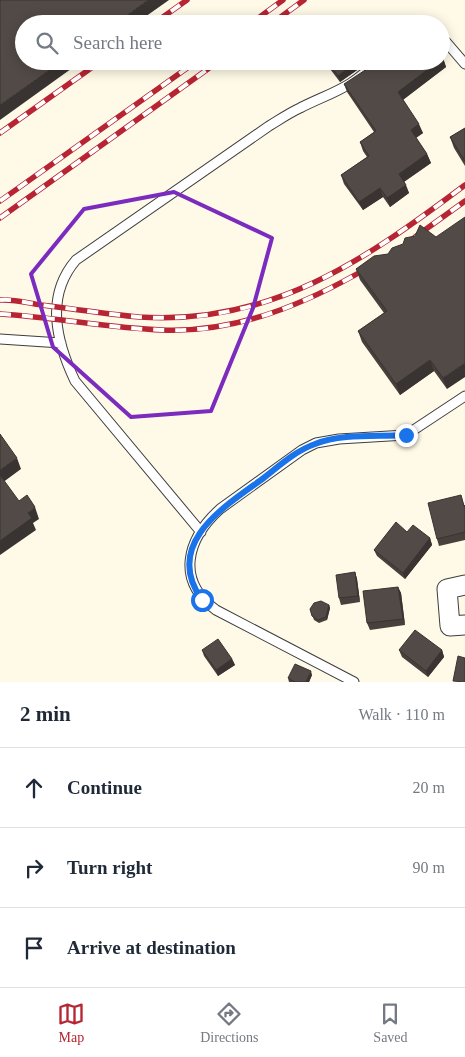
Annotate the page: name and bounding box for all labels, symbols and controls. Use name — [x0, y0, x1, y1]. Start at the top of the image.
search box — [15, 15, 450, 70]
icon: search — [33, 29, 61, 57]
text: Search here — [73, 32, 162, 53]
route end — [395, 424, 418, 447]
route start — [191, 589, 214, 612]
text: 2 min — [20, 702, 71, 726]
text: Walk · 110 m — [358, 706, 445, 723]
icon: ahead — [20, 774, 48, 802]
text: Continue — [67, 777, 142, 798]
text: 20 m — [413, 779, 445, 796]
icon: right — [20, 854, 48, 882]
text: Turn right — [67, 857, 152, 878]
text: 90 m — [413, 859, 445, 876]
icon: arrive — [20, 934, 48, 962]
text: Arrive at destination — [67, 937, 236, 958]
tab: Map — [57, 1000, 85, 1046]
tab: Directions — [200, 1000, 259, 1046]
tab: Saved — [373, 1000, 408, 1046]

